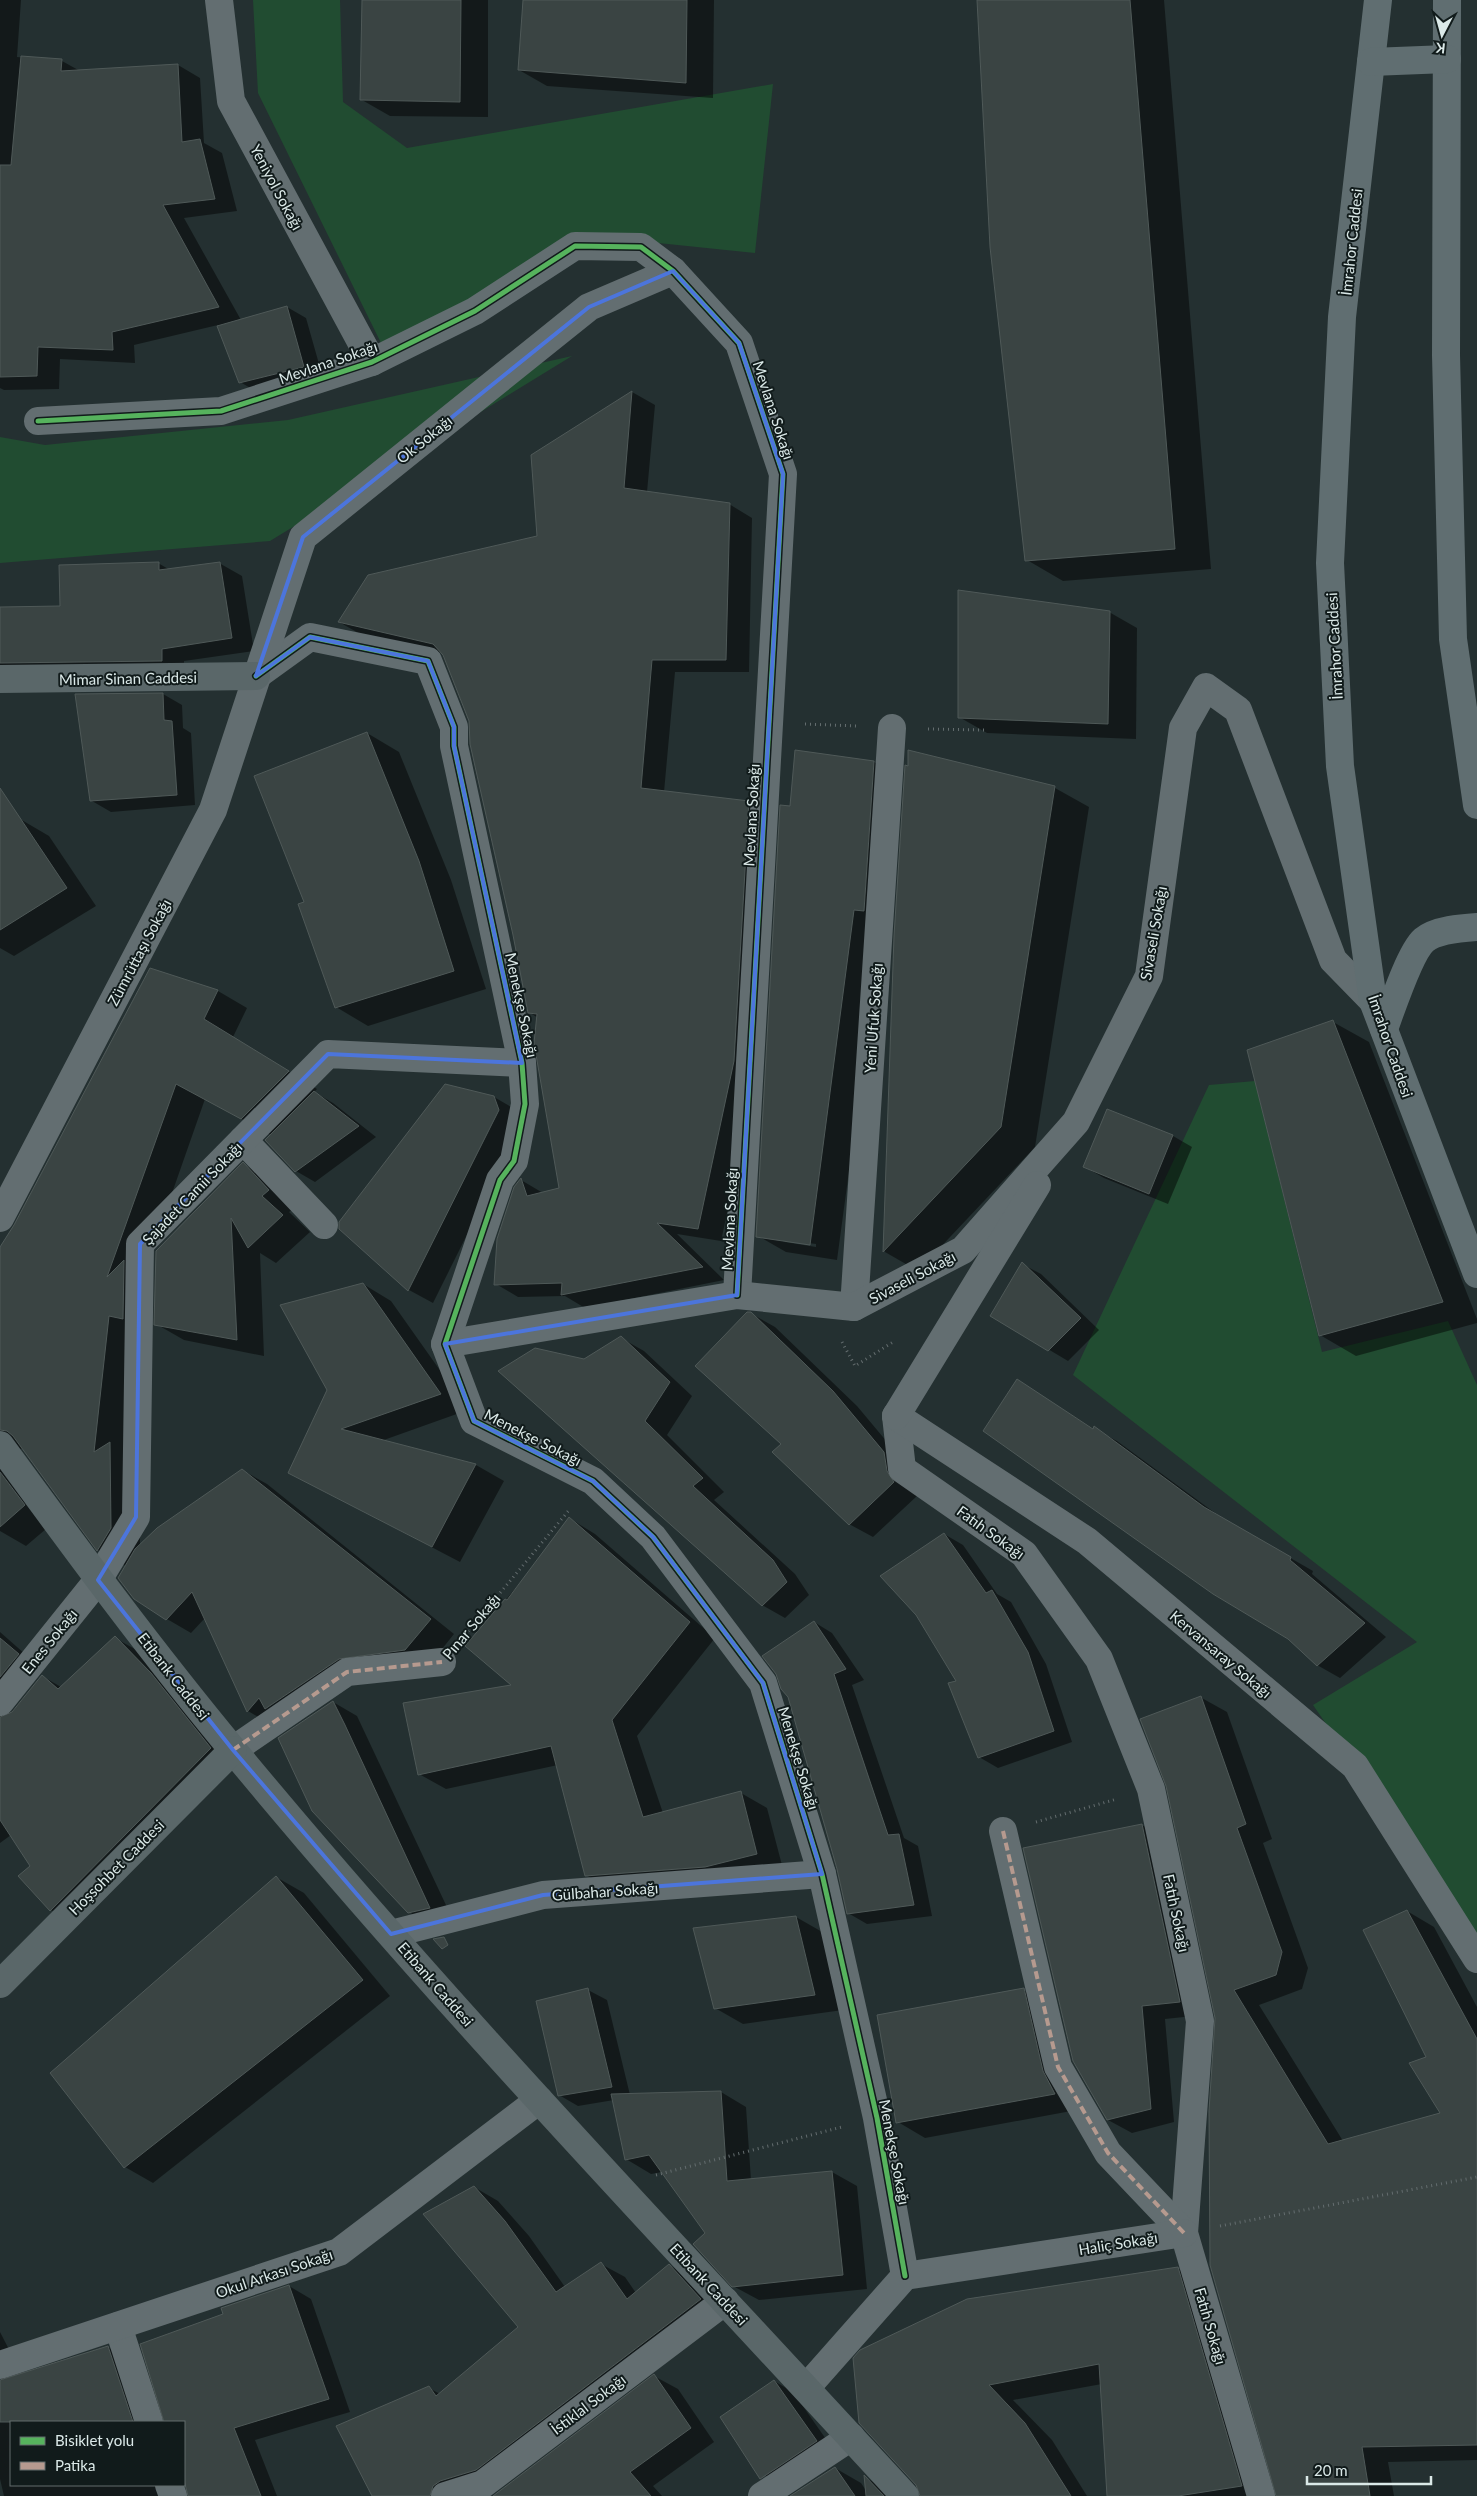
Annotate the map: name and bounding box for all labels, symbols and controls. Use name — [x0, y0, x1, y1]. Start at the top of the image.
north arrow — [1417, 10, 1467, 60]
text: K — [1435, 39, 1446, 57]
street label: Yeniyol Sokağı — [247, 141, 307, 233]
street label: İmrahor Caddesi — [1336, 188, 1366, 296]
street label: Mevlana Sokağı — [276, 337, 380, 387]
street label: Mevlana Sokağı — [750, 358, 798, 462]
street label: Ok Sokağı — [393, 411, 455, 467]
street label: İmrahor Caddesi — [1322, 592, 1346, 700]
street label: Mimar Sinan Caddesi — [59, 668, 197, 688]
street label: Mevlana Sokağı — [739, 763, 763, 867]
street label: Sivaseli Sokağı — [1136, 885, 1170, 981]
street label: Zümrüttaşı Sokağı — [103, 896, 175, 1008]
street label: Menekşe Sokağı — [502, 951, 542, 1059]
street label: Yeni Ufuk Sokağı — [860, 962, 886, 1074]
street label: İmrahor Caddesi — [1365, 992, 1417, 1100]
street label: Şajadet Camii Sokağı — [138, 1138, 246, 1248]
street label: Mevlana Sokağı — [717, 1167, 741, 1271]
street label: Sivaseli Sokağı — [866, 1247, 958, 1307]
street label: Menekşe Sokağı — [481, 1405, 585, 1469]
street label: Fatıh Sokağı — [954, 1501, 1028, 1563]
street label: Pınar Sokağı — [438, 1589, 504, 1663]
street label: Enes Sokağı — [17, 1605, 81, 1677]
street label: Kervansaray Sokağı — [1167, 1606, 1275, 1702]
street label: Etibank Caddesi — [134, 1629, 214, 1723]
street label: Menekşe Sokağı — [775, 1704, 823, 1812]
street label: Hoşsohbet Caddesi — [65, 1816, 167, 1918]
street label: Fatıh Sokağı — [1160, 1872, 1194, 1954]
street label: Gülbahar Sokağı — [551, 1878, 659, 1904]
street label: Etibank Caddesi — [395, 1938, 477, 2030]
street label: Menekşe Sokağı — [876, 2098, 914, 2206]
street label: Haliç Sokağı — [1077, 2228, 1159, 2258]
street label: Etibank Caddesi — [666, 2239, 752, 2329]
street label: Okul Arkası Sokağı — [213, 2245, 335, 2301]
street label: Fatıh Sokağı — [1191, 2285, 1231, 2367]
street label: İstiklal Sokağı — [547, 2370, 629, 2438]
legend — [10, 2421, 185, 2486]
text: Bisiklet yolu — [55, 2431, 134, 2449]
scale bar — [1307, 2454, 1431, 2486]
text: Patika — [55, 2456, 95, 2474]
text: 20 m — [1314, 2461, 1348, 2479]

